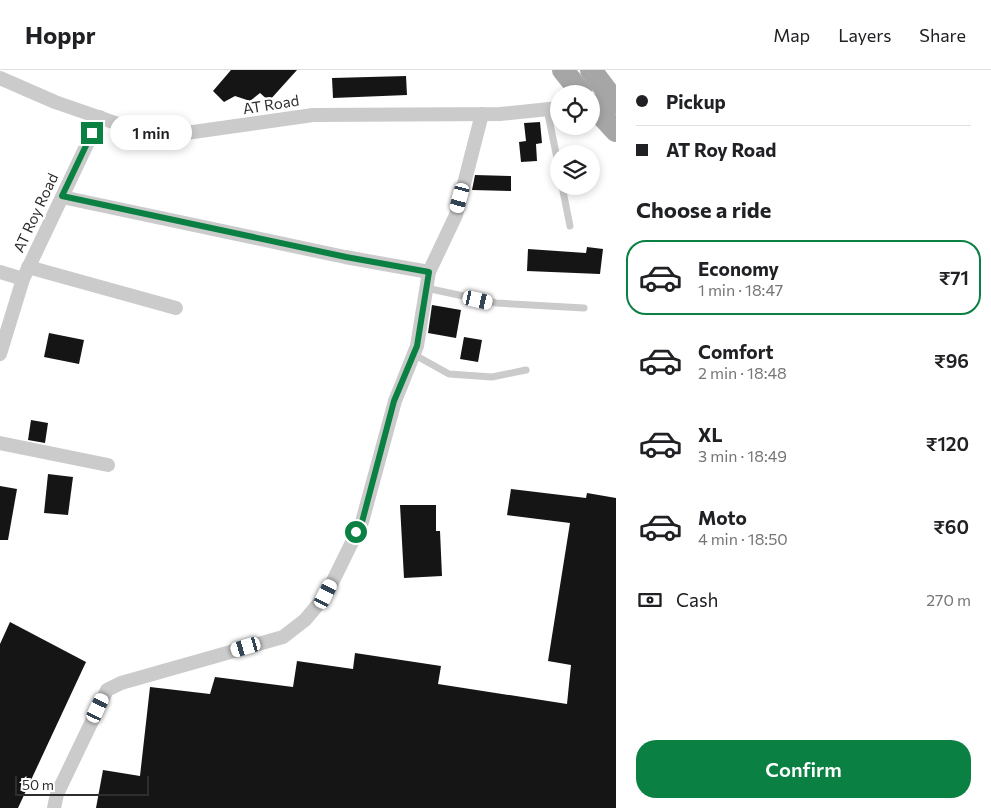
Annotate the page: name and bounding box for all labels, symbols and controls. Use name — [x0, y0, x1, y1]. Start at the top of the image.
text: Hoppr — [25, 20, 96, 49]
text: Map — [773, 24, 810, 46]
text: Layers — [838, 24, 891, 46]
text: Share — [919, 24, 966, 46]
map controls — [550, 85, 600, 195]
button: locate — [550, 85, 600, 135]
text: Pickup — [666, 90, 726, 113]
street label: AT Road — [242, 91, 300, 117]
callout: 1 min — [110, 116, 192, 150]
route end — [81, 122, 103, 144]
text: 1 min — [132, 123, 170, 142]
text: AT Roy Road — [666, 138, 776, 161]
button: layers — [550, 145, 600, 195]
street label: AT Roy Road — [9, 170, 61, 255]
car — [448, 182, 471, 214]
text: Choose a ride — [636, 196, 771, 223]
icon: car — [638, 255, 683, 300]
text: Economy — [698, 257, 779, 280]
text: ₹71 — [939, 266, 969, 289]
text: 1 min · 18:47 — [698, 280, 783, 299]
car — [461, 289, 494, 311]
icon: car — [638, 338, 683, 383]
text: Comfort — [698, 340, 774, 363]
text: ₹96 — [934, 349, 969, 372]
text: 2 min · 18:48 — [698, 363, 787, 382]
icon: car — [638, 421, 683, 466]
text: XL — [698, 423, 723, 446]
text: ₹120 — [926, 432, 969, 455]
text: 3 min · 18:49 — [698, 446, 787, 465]
icon: car — [638, 504, 683, 549]
text: Moto — [698, 506, 747, 529]
text: ₹60 — [933, 515, 969, 538]
route start — [345, 521, 367, 543]
text: 4 min · 18:50 — [698, 529, 788, 548]
car — [312, 577, 339, 611]
icon: cash — [636, 586, 664, 614]
text: Cash — [676, 588, 718, 611]
text: 270 m — [926, 590, 971, 609]
car — [229, 636, 262, 658]
car — [84, 691, 111, 725]
button: Confirm — [636, 740, 971, 798]
scale bar — [15, 773, 149, 796]
text: 50 m — [22, 776, 54, 793]

